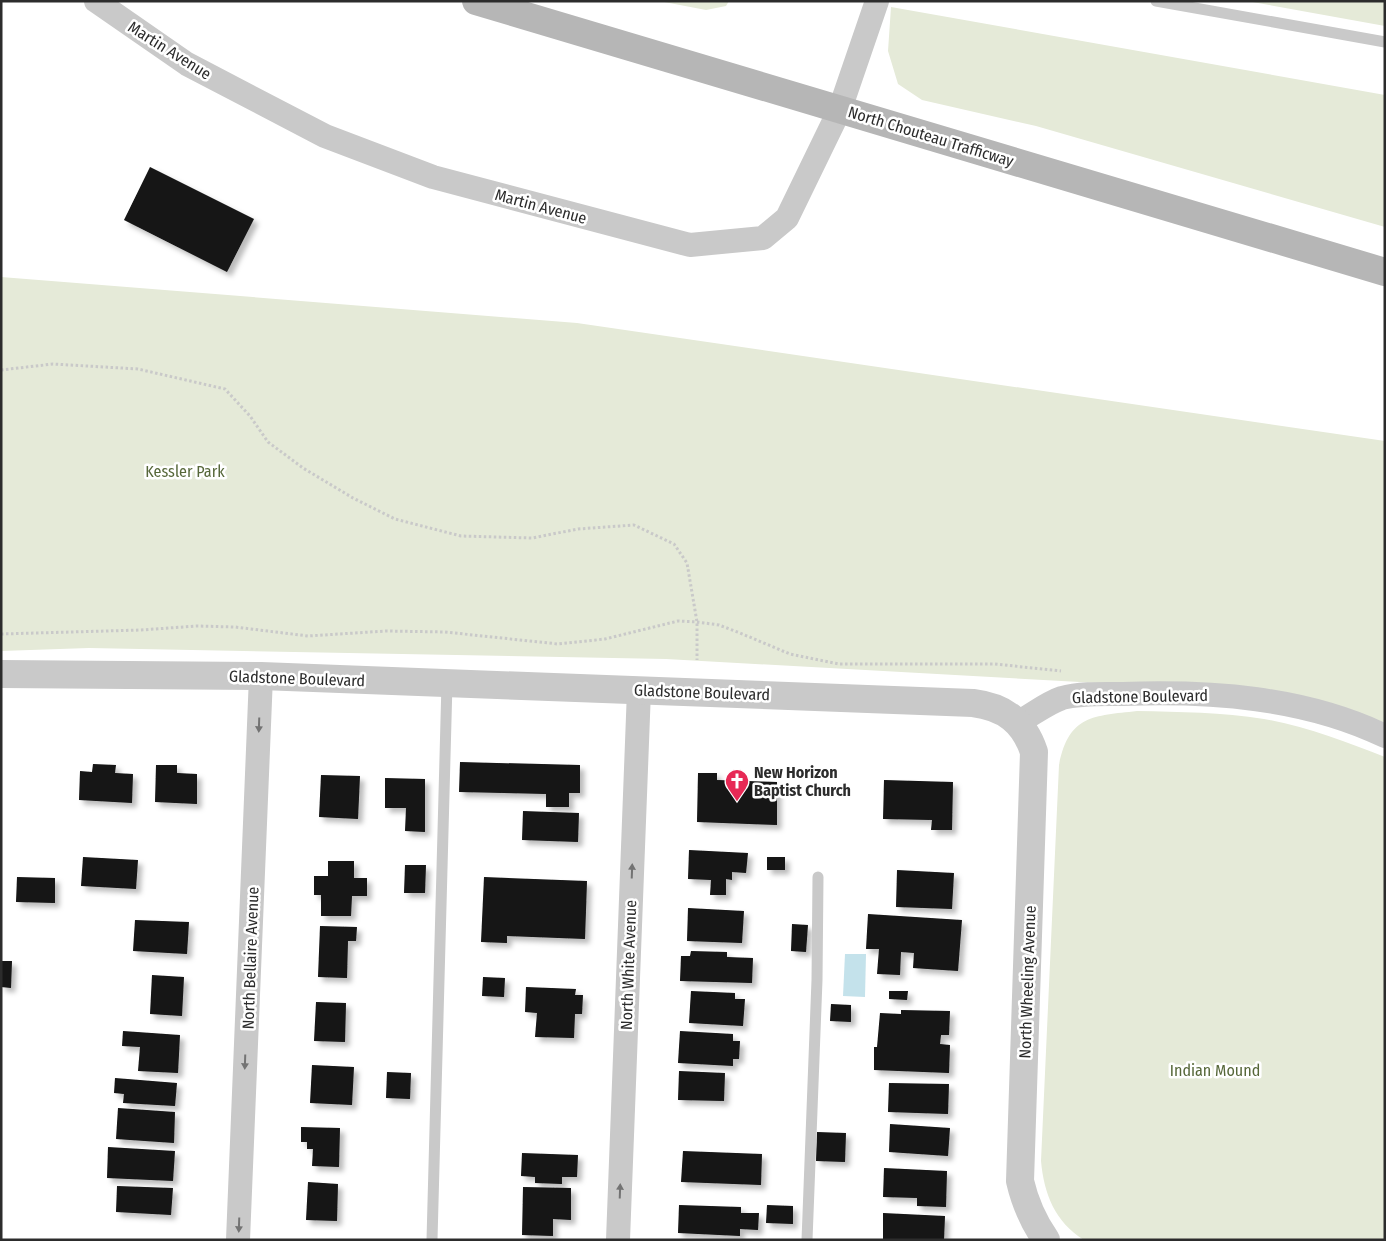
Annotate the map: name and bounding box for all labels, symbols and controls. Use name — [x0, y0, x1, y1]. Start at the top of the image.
street label: Martin Avenue — [125, 17, 215, 84]
street label: North Chouteau Trafficway — [846, 102, 1017, 171]
street label: Martin Avenue — [493, 185, 589, 228]
park label: Kessler Park — [145, 462, 225, 481]
street label: Gladstone Boulevard — [229, 667, 365, 690]
street label: Gladstone Boulevard — [634, 681, 770, 704]
street label: Gladstone Boulevard — [1072, 686, 1208, 707]
one-way arrow — [255, 717, 263, 733]
place label: New Horizon Baptist Church — [754, 763, 851, 800]
church icon: New Horizon Baptist Church — [724, 768, 750, 802]
one-way arrow — [628, 863, 636, 879]
street label: North Bellaire Avenue — [239, 886, 262, 1030]
street label: North White Avenue — [617, 899, 640, 1030]
street label: North Wheeling Avenue — [1015, 905, 1040, 1059]
one-way arrow — [241, 1055, 249, 1071]
park label: Indian Mound — [1170, 1061, 1260, 1080]
one-way arrow — [616, 1183, 624, 1199]
one-way arrow — [234, 1217, 242, 1233]

